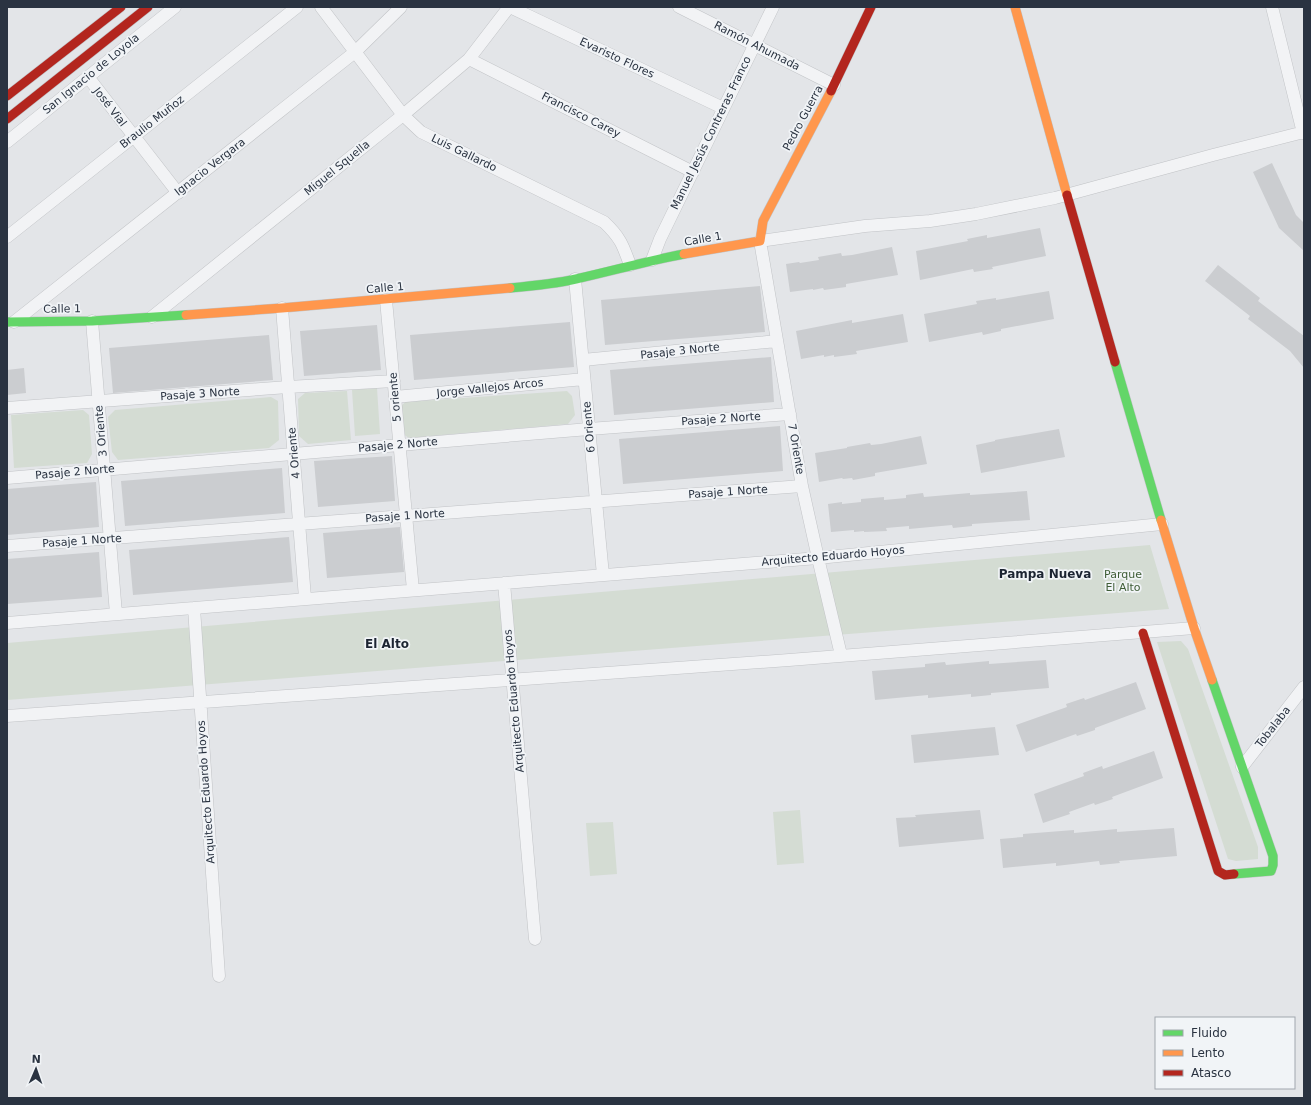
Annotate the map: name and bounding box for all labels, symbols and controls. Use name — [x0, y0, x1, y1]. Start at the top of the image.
street label: Ramón Ahumada — [712, 19, 802, 73]
street label: San Ignacio de Loyola — [40, 31, 142, 117]
street label: Evaristo Flores — [578, 35, 657, 81]
street label: Manuel Jesús Contreras Franco — [668, 54, 754, 212]
street label: Pedro Guerra — [780, 83, 826, 153]
street label: José Vial — [90, 84, 129, 129]
street label: Francisco Carey — [539, 89, 623, 141]
street label: Braulio Muñoz — [117, 93, 187, 151]
street label: Luis Gallardo — [429, 132, 499, 175]
street label: Ignacio Vergara — [172, 135, 248, 199]
street label: Miguel Squella — [302, 138, 372, 198]
street label: Calle 1 — [683, 229, 723, 249]
street label: Calle 1 — [366, 280, 404, 296]
street label: Calle 1 — [43, 302, 81, 316]
street label: Pasaje 3 Norte — [640, 340, 721, 362]
street label: 5 oriente — [386, 371, 404, 422]
street label: Jorge Vallejos Arcos — [435, 376, 544, 400]
street label: Pasaje 3 Norte — [160, 385, 240, 403]
street label: 6 Oriente — [580, 401, 598, 453]
street label: 3 Oriente — [92, 405, 110, 457]
street label: Pasaje 2 Norte — [681, 410, 761, 428]
street label: 7 Oriente — [785, 422, 807, 476]
street label: 4 Oriente — [285, 427, 303, 479]
street label: Pasaje 2 Norte — [358, 435, 439, 455]
street label: Pasaje 2 Norte — [35, 462, 116, 482]
street label: Pasaje 1 Norte — [688, 483, 768, 501]
street label: Pasaje 1 Norte — [365, 507, 445, 525]
street label: Pasaje 1 Norte — [42, 532, 122, 550]
street label: Arquitecto Eduardo Hoyos — [761, 543, 905, 569]
district label: Pampa Nueva — [999, 567, 1091, 581]
park label: Parque El Alto — [1104, 568, 1142, 594]
street label: Arquitecto Eduardo Hoyos — [501, 629, 527, 773]
district label: El Alto — [365, 637, 409, 651]
street label: Tobalaba — [1252, 704, 1293, 751]
street label: Arquitecto Eduardo Hoyos — [194, 720, 217, 864]
legend — [1155, 1017, 1295, 1089]
text: Fluido — [1191, 1026, 1227, 1040]
text: Lento — [1191, 1046, 1225, 1060]
north arrow — [16, 1049, 56, 1089]
text: N — [31, 1053, 41, 1066]
text: Atasco — [1191, 1066, 1231, 1080]

